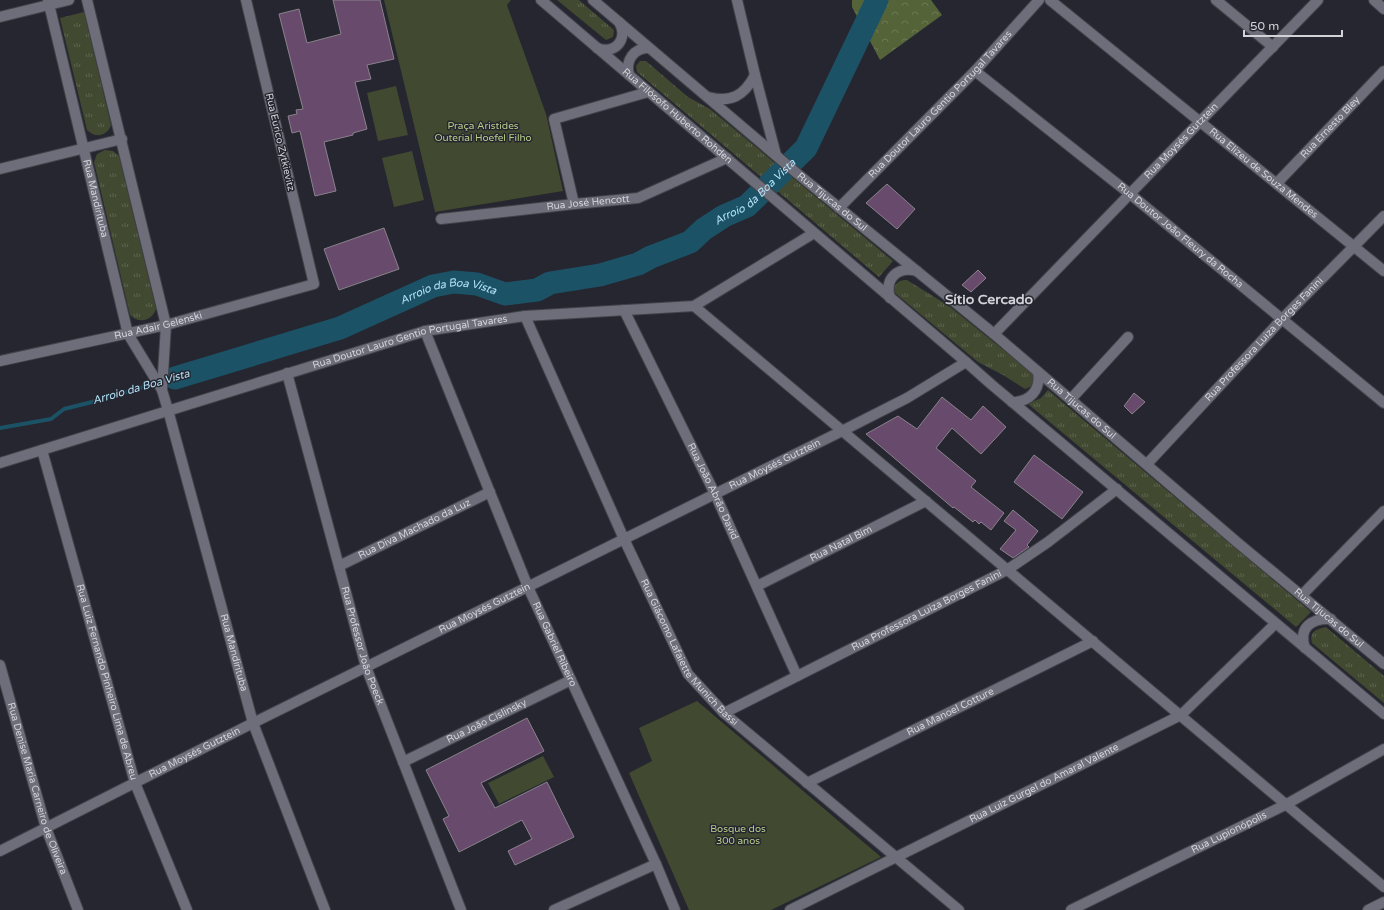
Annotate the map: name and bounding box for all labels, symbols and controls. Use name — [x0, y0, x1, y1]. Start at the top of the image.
scale bar — [1244, 12, 1342, 38]
text: 50 m — [1250, 19, 1279, 33]
street label: Rua Doutor Lauro Gentio Portugal Tavares — [866, 28, 1015, 181]
street label: Rua Filósofo Huberto Rohden — [620, 66, 735, 166]
street label: Rua Eurico Zytkievitz — [263, 92, 297, 192]
street label: Rua Ernesto Bley — [1298, 93, 1363, 161]
street label: Rua Moysés Gutztein — [1142, 101, 1221, 181]
park label: Praça Aristides Outerial Hoefel Filho — [434, 120, 532, 144]
street label: Rua Elizeu de Souza Mendes — [1207, 126, 1320, 221]
water label: Arroio da Boa Vista — [711, 155, 798, 227]
street label: Rua Mandirituba — [80, 158, 111, 239]
street label: Rua Tijucas do Sul — [795, 170, 869, 234]
street label: Rua Doutor João Fleury da Rocha — [1115, 180, 1246, 291]
street label: Rua José Hencott — [546, 193, 630, 213]
water label: Arroio da Boa Vista — [398, 275, 499, 307]
street label: Rua Professora Luiza Borges Fanini — [1202, 275, 1326, 404]
district label: Sítio Cercado — [945, 291, 1034, 308]
street label: Rua Adair Gelenski — [113, 309, 203, 342]
street label: Rua Doutor Lauro Gentio Portugal Tavares — [311, 313, 509, 372]
water label: Arroio da Boa Vista — [91, 367, 192, 407]
street label: Rua Tijucas do Sul — [1045, 376, 1118, 442]
street label: Rua Moysés Gutztein — [727, 437, 823, 492]
street label: Rua João Abrão David — [685, 441, 741, 542]
street label: Rua Diva Machado da Luz — [356, 496, 473, 562]
street label: Rua Natal Bim — [808, 523, 874, 564]
street label: Rua Professora Luiza Borges Fanini — [850, 568, 1004, 654]
street label: Rua Giácomo Lafaiette Munich Bassi — [638, 577, 741, 728]
street label: Rua Moysés Gutztein — [437, 580, 532, 636]
street label: Rua Luiz Fernando Pinheiro Lima de Abreu — [74, 583, 140, 781]
street label: Rua Professor João Poeck — [339, 585, 386, 707]
street label: Rua Tijucas do Sul — [1292, 586, 1366, 650]
street label: Rua Gabriel Ribeiro — [530, 600, 579, 689]
street label: Rua Mandirituba — [218, 613, 250, 693]
street label: Rua Manoel Cotture — [905, 685, 996, 738]
street label: Rua João Cislinsky — [445, 696, 529, 746]
street label: Rua Denise Maria Carneiro de Oliveira — [5, 701, 70, 876]
street label: Rua Moysés Gutztein — [147, 724, 242, 781]
street label: Rua Luiz Gurgel do Amaral Valente — [968, 741, 1121, 825]
street label: Rua Lupionópolis — [1189, 809, 1269, 856]
park label: Bosque dos 300 anos — [710, 823, 766, 847]

